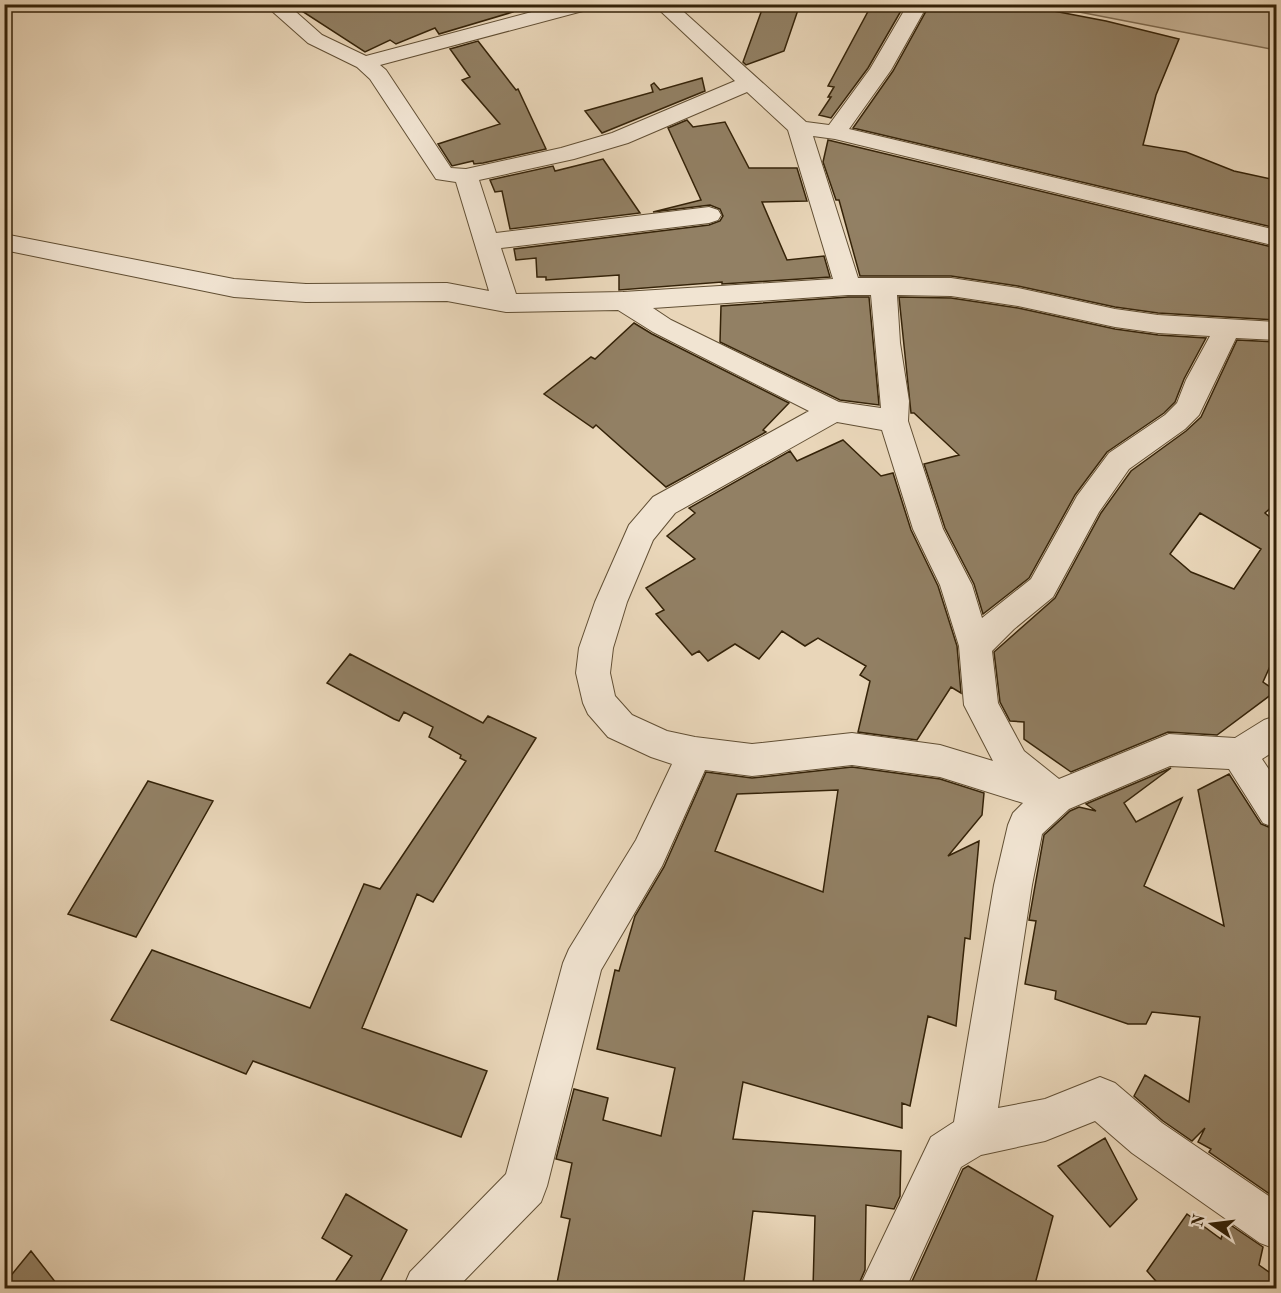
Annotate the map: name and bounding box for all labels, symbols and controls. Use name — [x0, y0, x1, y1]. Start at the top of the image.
north arrow — [1182, 1194, 1242, 1254]
text: N — [1190, 1212, 1209, 1229]

